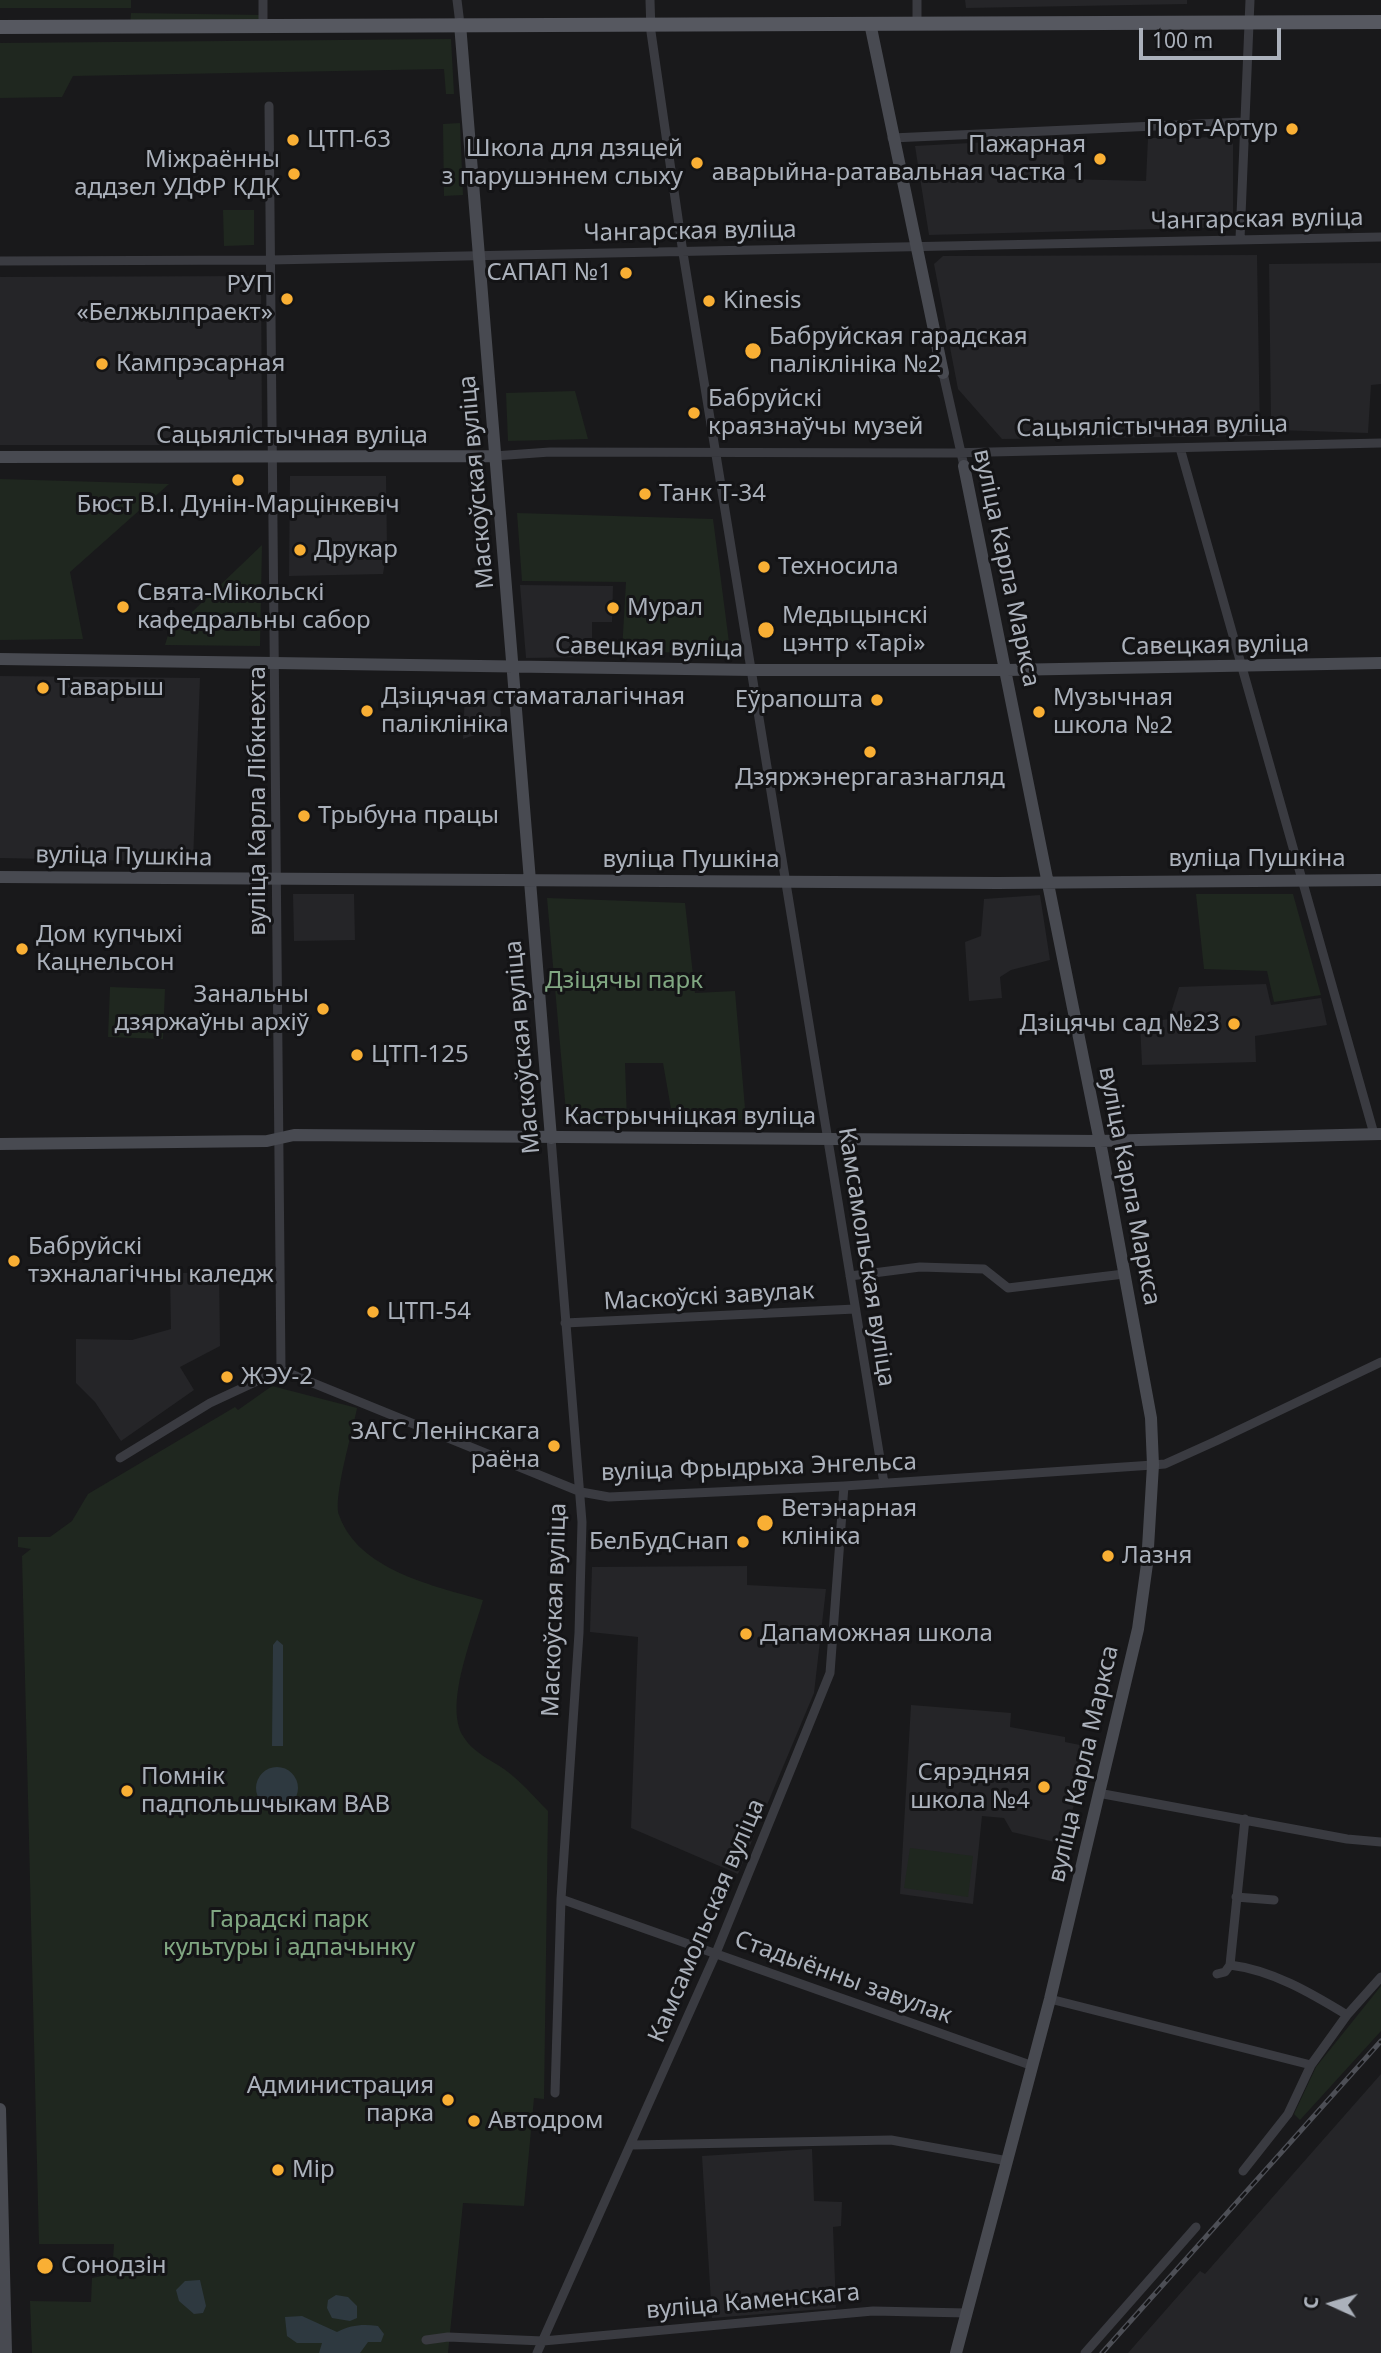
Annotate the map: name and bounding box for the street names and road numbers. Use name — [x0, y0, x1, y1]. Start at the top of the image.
street label: Чангарская вуліца — [1150, 204, 1364, 236]
street label: Чангарская вуліца — [583, 216, 797, 248]
street label: Маскоўская вуліца — [453, 374, 501, 590]
street label: Сацыялістычная вуліца — [1016, 410, 1288, 444]
street label: Сацыялістычная вуліца — [156, 422, 428, 450]
street label: вуліца Карла Маркса — [967, 446, 1045, 690]
street label: Савецкая вуліца — [1121, 630, 1309, 662]
street label: Савецкая вуліца — [555, 632, 743, 664]
street label: вуліца Карла Лібкнехта — [244, 666, 272, 936]
street label: вуліца Пушкіна — [35, 841, 213, 873]
street label: вуліца Пушкіна — [1168, 845, 1346, 873]
street label: вуліца Пушкіна — [602, 846, 780, 874]
street label: Маскоўская вуліца — [499, 939, 547, 1155]
street label: вуліца Карла Маркса — [1092, 1064, 1166, 1308]
street label: Кастрычніцкая вуліца — [564, 1103, 816, 1131]
street label: Камсамольская вуліца — [831, 1125, 901, 1389]
street label: Маскоўскі завулак — [603, 1277, 815, 1317]
street label: вуліца Фрыдрыха Энгельса — [601, 1448, 917, 1488]
street label: Маскоўская вуліца — [537, 1502, 573, 1718]
street label: вуліца Карла Маркса — [1043, 1643, 1125, 1885]
street label: Камсамольская вуліца — [643, 1795, 771, 2047]
street label: Стадыённы завулак — [730, 1925, 956, 2031]
street label: вуліца Каменскага — [645, 2278, 861, 2326]

